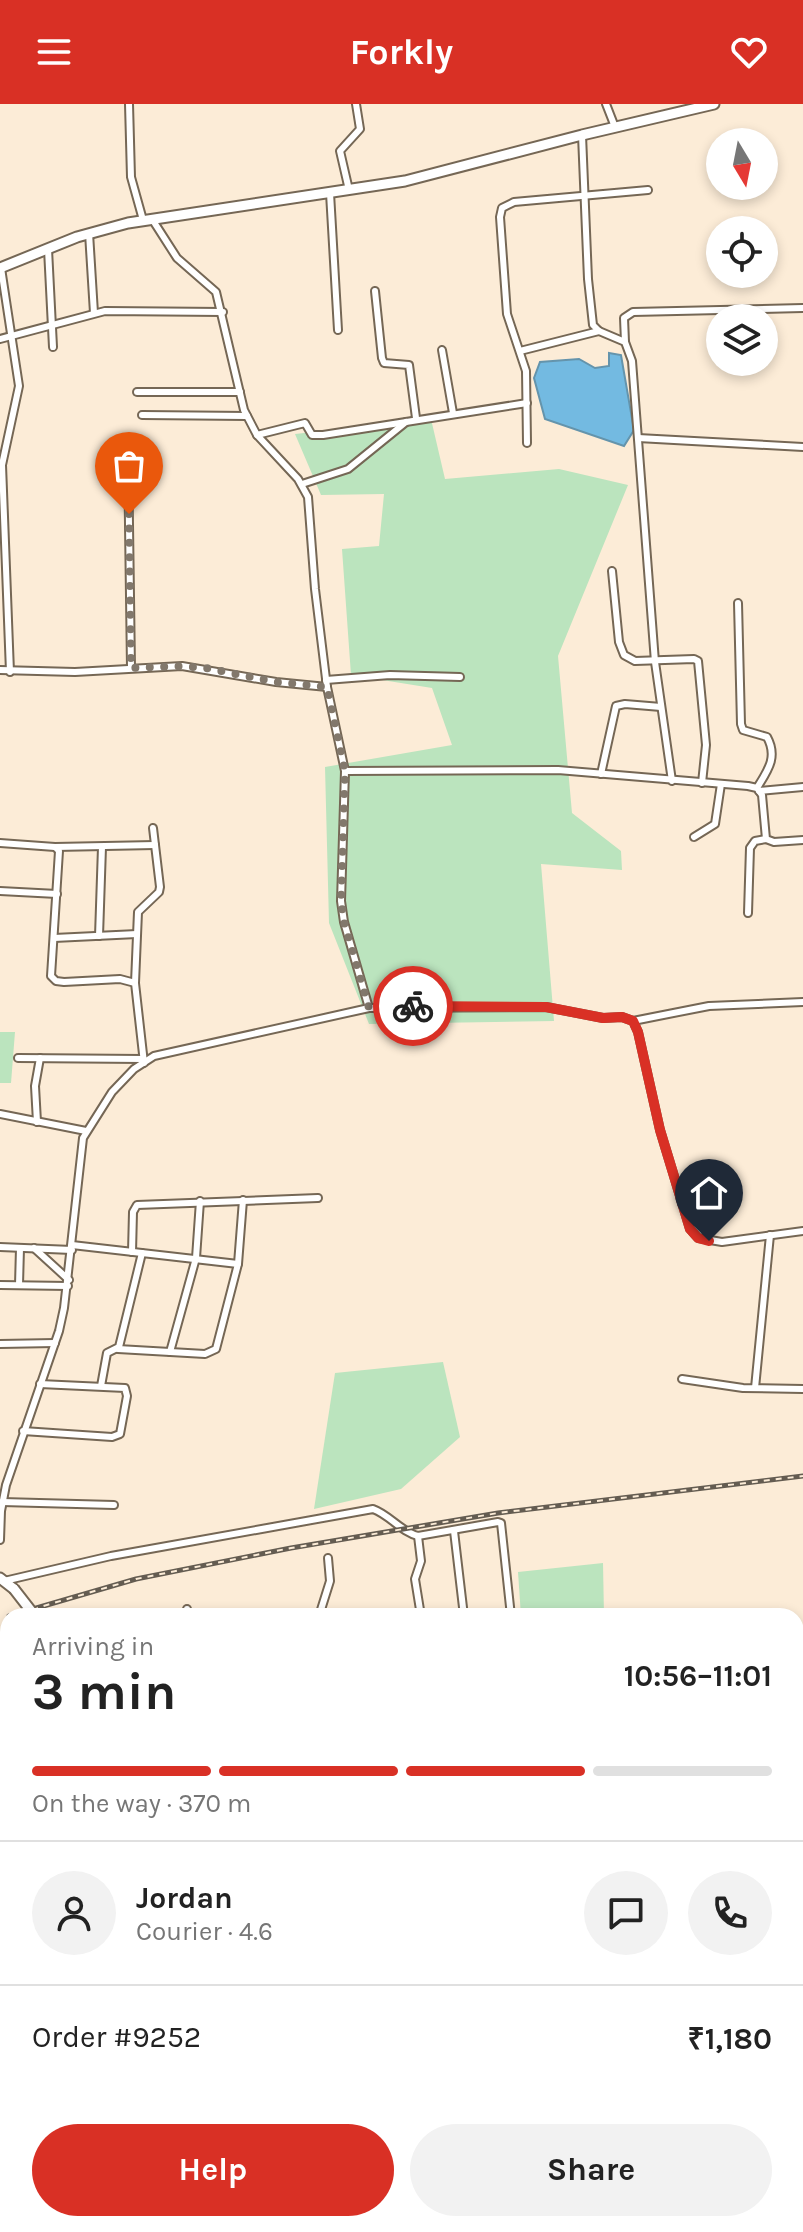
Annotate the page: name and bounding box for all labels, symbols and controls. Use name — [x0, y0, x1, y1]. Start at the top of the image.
icon: menu — [32, 30, 76, 74]
icon: heart — [727, 30, 771, 74]
text: Forkly — [350, 31, 453, 73]
north arrow — [706, 128, 778, 200]
map controls — [706, 128, 778, 376]
button: locate — [706, 216, 778, 288]
button: layers — [706, 304, 778, 376]
pin — [95, 432, 163, 514]
icon: bag — [107, 444, 151, 488]
courier — [373, 966, 453, 1046]
icon: bike — [391, 984, 435, 1028]
pin — [675, 1159, 743, 1241]
icon: home — [687, 1171, 731, 1215]
text: Arriving in — [32, 1631, 154, 1662]
text: 10:56–11:01 — [624, 1658, 772, 1694]
text: 3 min — [32, 1661, 176, 1722]
text: On the way · 370 m — [32, 1788, 251, 1819]
button: person — [32, 1871, 116, 1955]
button: chat — [584, 1871, 668, 1955]
button: phone — [688, 1871, 772, 1955]
text: Jordan — [136, 1880, 233, 1916]
text: Courier · 4.6 — [136, 1916, 273, 1947]
text: Order #9252 — [32, 2019, 201, 2055]
text: ₹1,180 — [687, 2021, 772, 2057]
button: Help — [32, 2124, 394, 2216]
button: Share — [410, 2124, 772, 2216]

